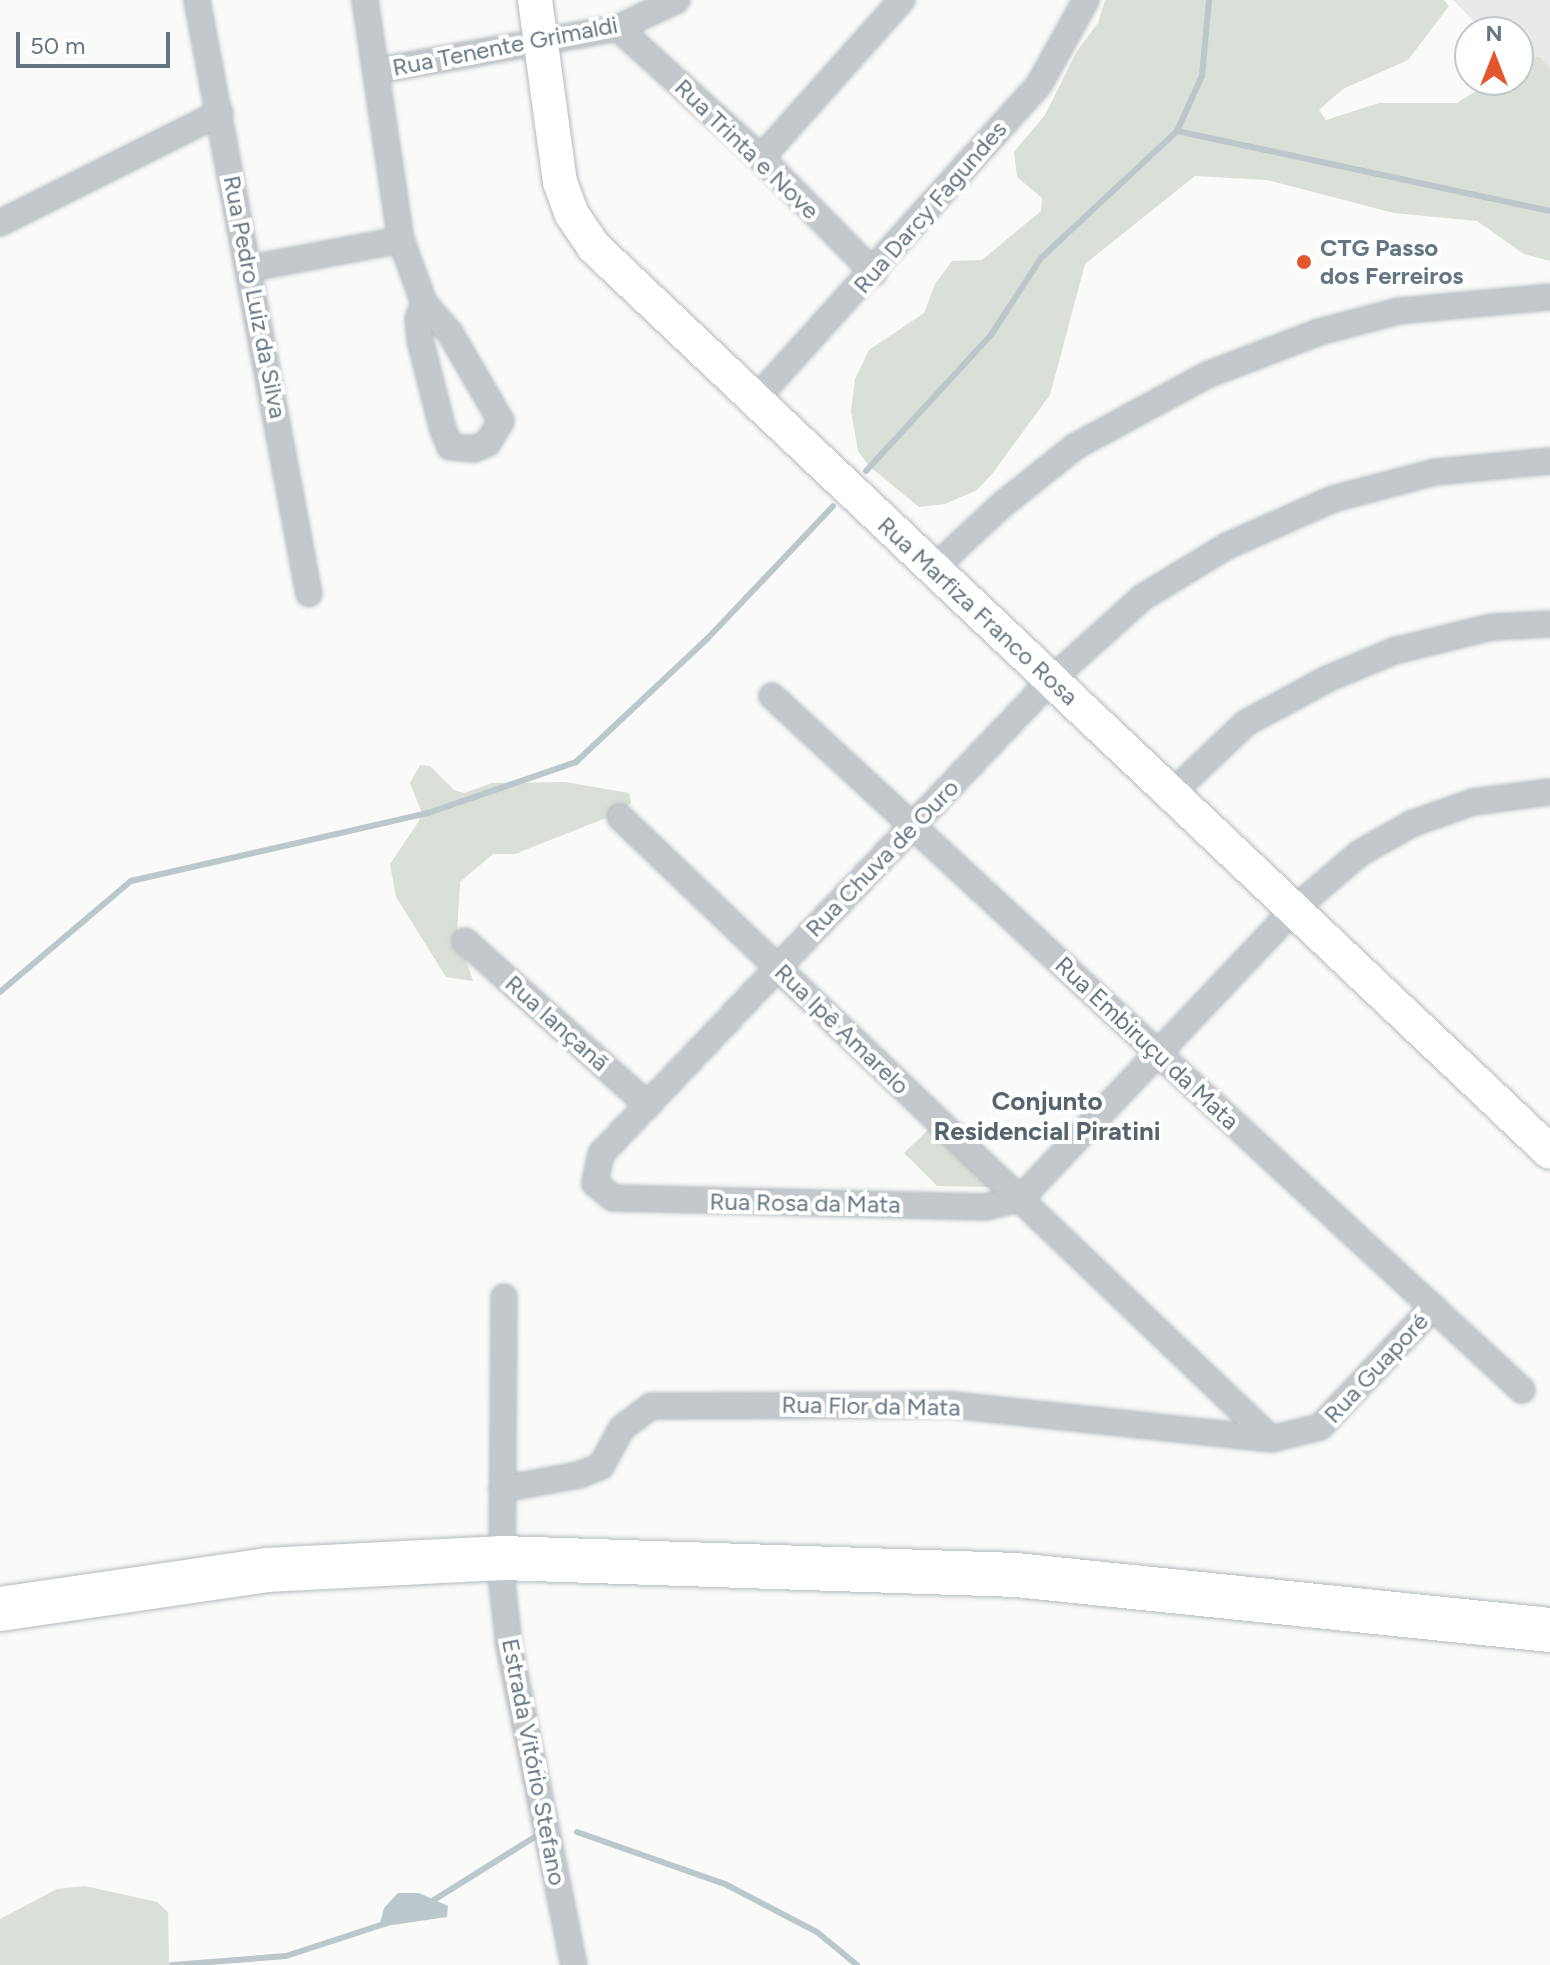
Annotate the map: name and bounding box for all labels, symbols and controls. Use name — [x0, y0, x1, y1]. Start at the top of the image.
street label: Rua Tenente Grimaldi — [390, 10, 620, 82]
scale bar — [20, 16, 174, 66]
north arrow — [1454, 16, 1534, 96]
text: N — [1485, 20, 1503, 47]
text: 50 m — [30, 31, 86, 60]
street label: Rua Trinta e Nove — [669, 73, 825, 225]
street label: Rua Darcy Fagundes — [847, 115, 1013, 299]
street label: Rua Pedro Luiz da Silva — [217, 173, 293, 421]
place label: CTG Passo dos Ferreiros — [1320, 234, 1464, 290]
marker: CTG Passo dos Ferreiros — [1295, 253, 1313, 271]
street label: Rua Marfiza Franco Rosa — [872, 511, 1084, 711]
street label: Rua Chuva de Ouro — [799, 773, 965, 943]
street label: Rua Embiruçu da Mata — [1049, 950, 1245, 1136]
street label: Rua Ipê Amarelo — [769, 958, 915, 1100]
street label: Rua Iançanã — [499, 969, 615, 1077]
district label: Conjunto Residencial Piratini — [933, 1086, 1161, 1148]
street label: Rua Rosa da Mata — [709, 1187, 901, 1219]
street label: Rua Guaporé — [1318, 1307, 1434, 1429]
street label: Rua Flor da Mata — [781, 1390, 961, 1422]
street label: Estrada Vitório Stefano — [496, 1636, 572, 1888]

